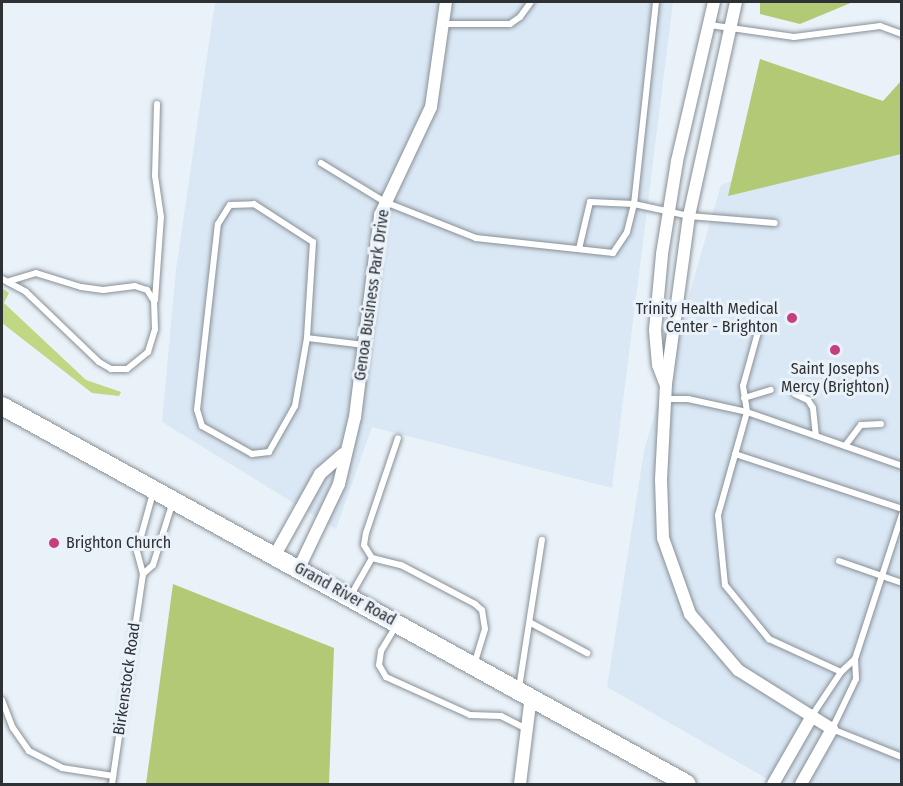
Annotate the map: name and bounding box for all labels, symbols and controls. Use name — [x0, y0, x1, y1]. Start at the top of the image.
street label: Genoa Business Park Drive — [350, 208, 394, 382]
place label: Trinity Health Medical Center - Brighton — [636, 299, 778, 337]
marker: Trinity Health Medical Center - Brighton — [783, 309, 801, 327]
marker: Saint Josephs Mercy (Brighton) — [828, 343, 842, 357]
place label: Saint Josephs Mercy (Brighton) — [781, 359, 889, 397]
place label: Brighton Church — [66, 533, 171, 553]
marker: Brighton Church — [47, 536, 61, 550]
street label: Grand River Road — [291, 558, 399, 630]
street label: Birkenstock Road — [110, 621, 144, 737]

